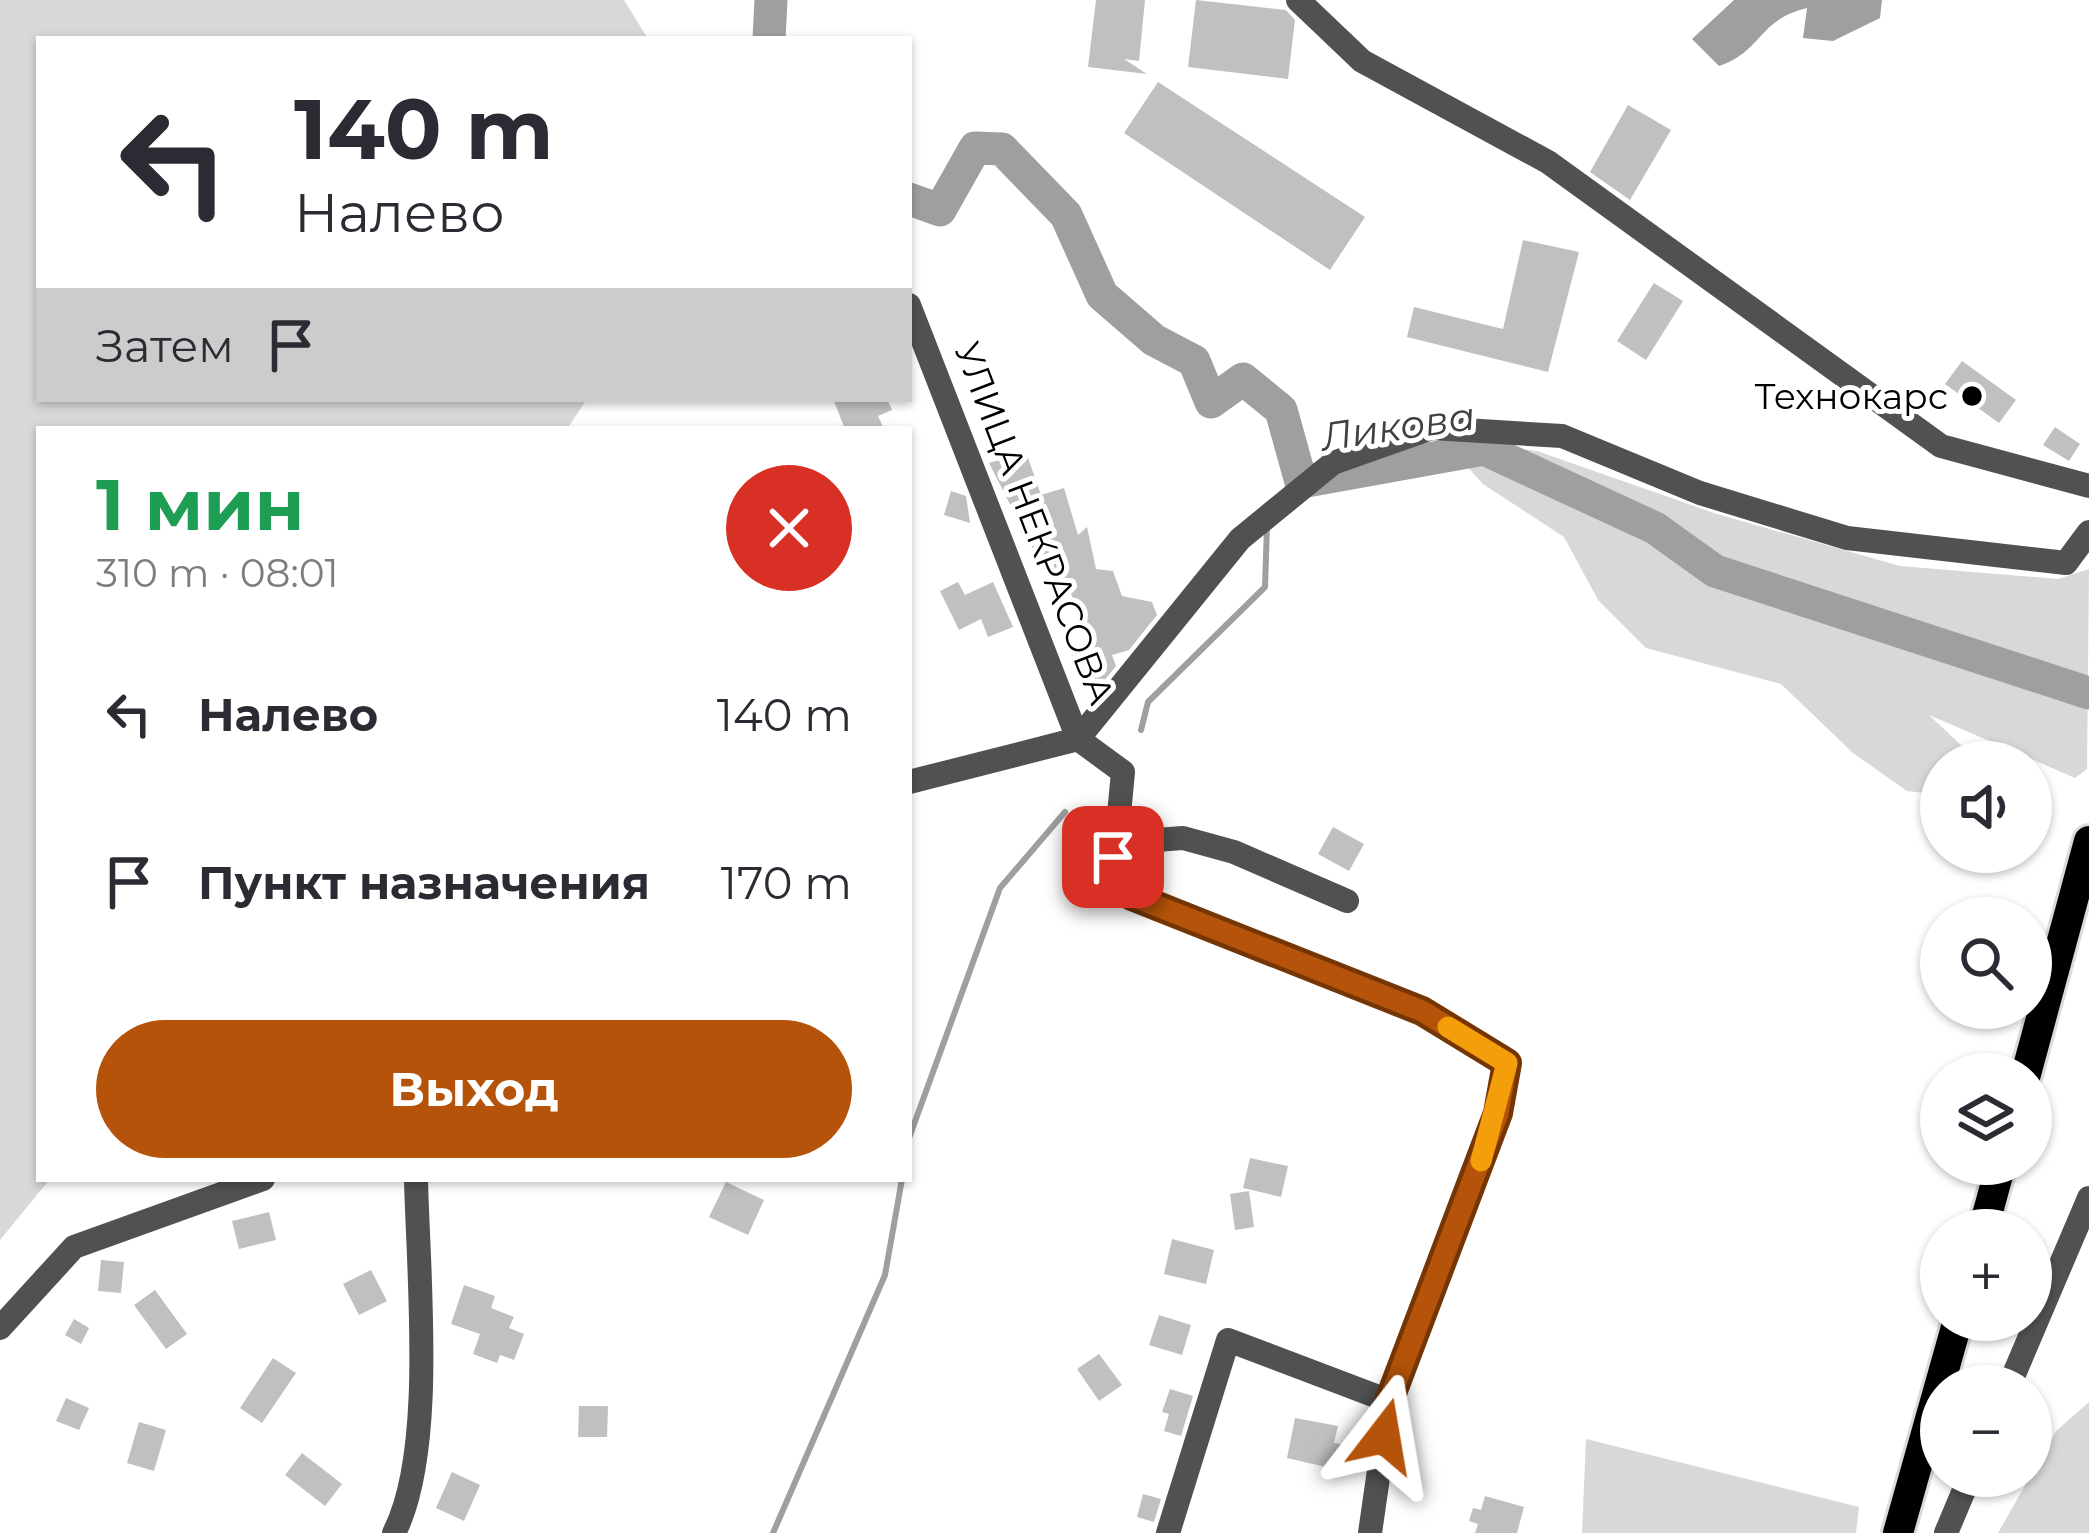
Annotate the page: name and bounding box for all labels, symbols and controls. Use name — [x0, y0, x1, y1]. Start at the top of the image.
text: 140 m — [294, 78, 554, 180]
icon: left — [96, 84, 252, 240]
text: Налево — [294, 180, 505, 246]
icon: arrive — [258, 312, 324, 378]
text: Затем — [96, 318, 234, 373]
street label: УЛИЦА НЕКРАСОВА — [946, 336, 1125, 711]
place label: Технокарс — [1754, 374, 1948, 418]
marker: Технокарс — [1959, 383, 1985, 409]
water label: Ликова — [1316, 391, 1478, 461]
text: 1 мин — [96, 460, 304, 548]
button: close — [726, 465, 852, 591]
text: 310 m · 08:01 — [96, 549, 339, 597]
icon: left — [96, 681, 162, 747]
text: Налево — [198, 687, 378, 742]
text: 140 m — [717, 687, 852, 742]
map controls — [1920, 741, 2052, 1497]
button: sound — [1920, 741, 2052, 873]
pin — [1062, 806, 1164, 908]
icon: arrive — [1080, 824, 1146, 890]
icon: arrive — [96, 849, 162, 915]
text: Пункт назначения — [198, 855, 650, 910]
text: 170 m — [721, 855, 852, 910]
button: search — [1920, 897, 2052, 1029]
button: Выход — [96, 1020, 852, 1158]
button: layers — [1920, 1053, 2052, 1185]
button: + — [1920, 1209, 2052, 1341]
button: − — [1920, 1365, 2052, 1497]
position arrow — [1321, 1373, 1447, 1499]

